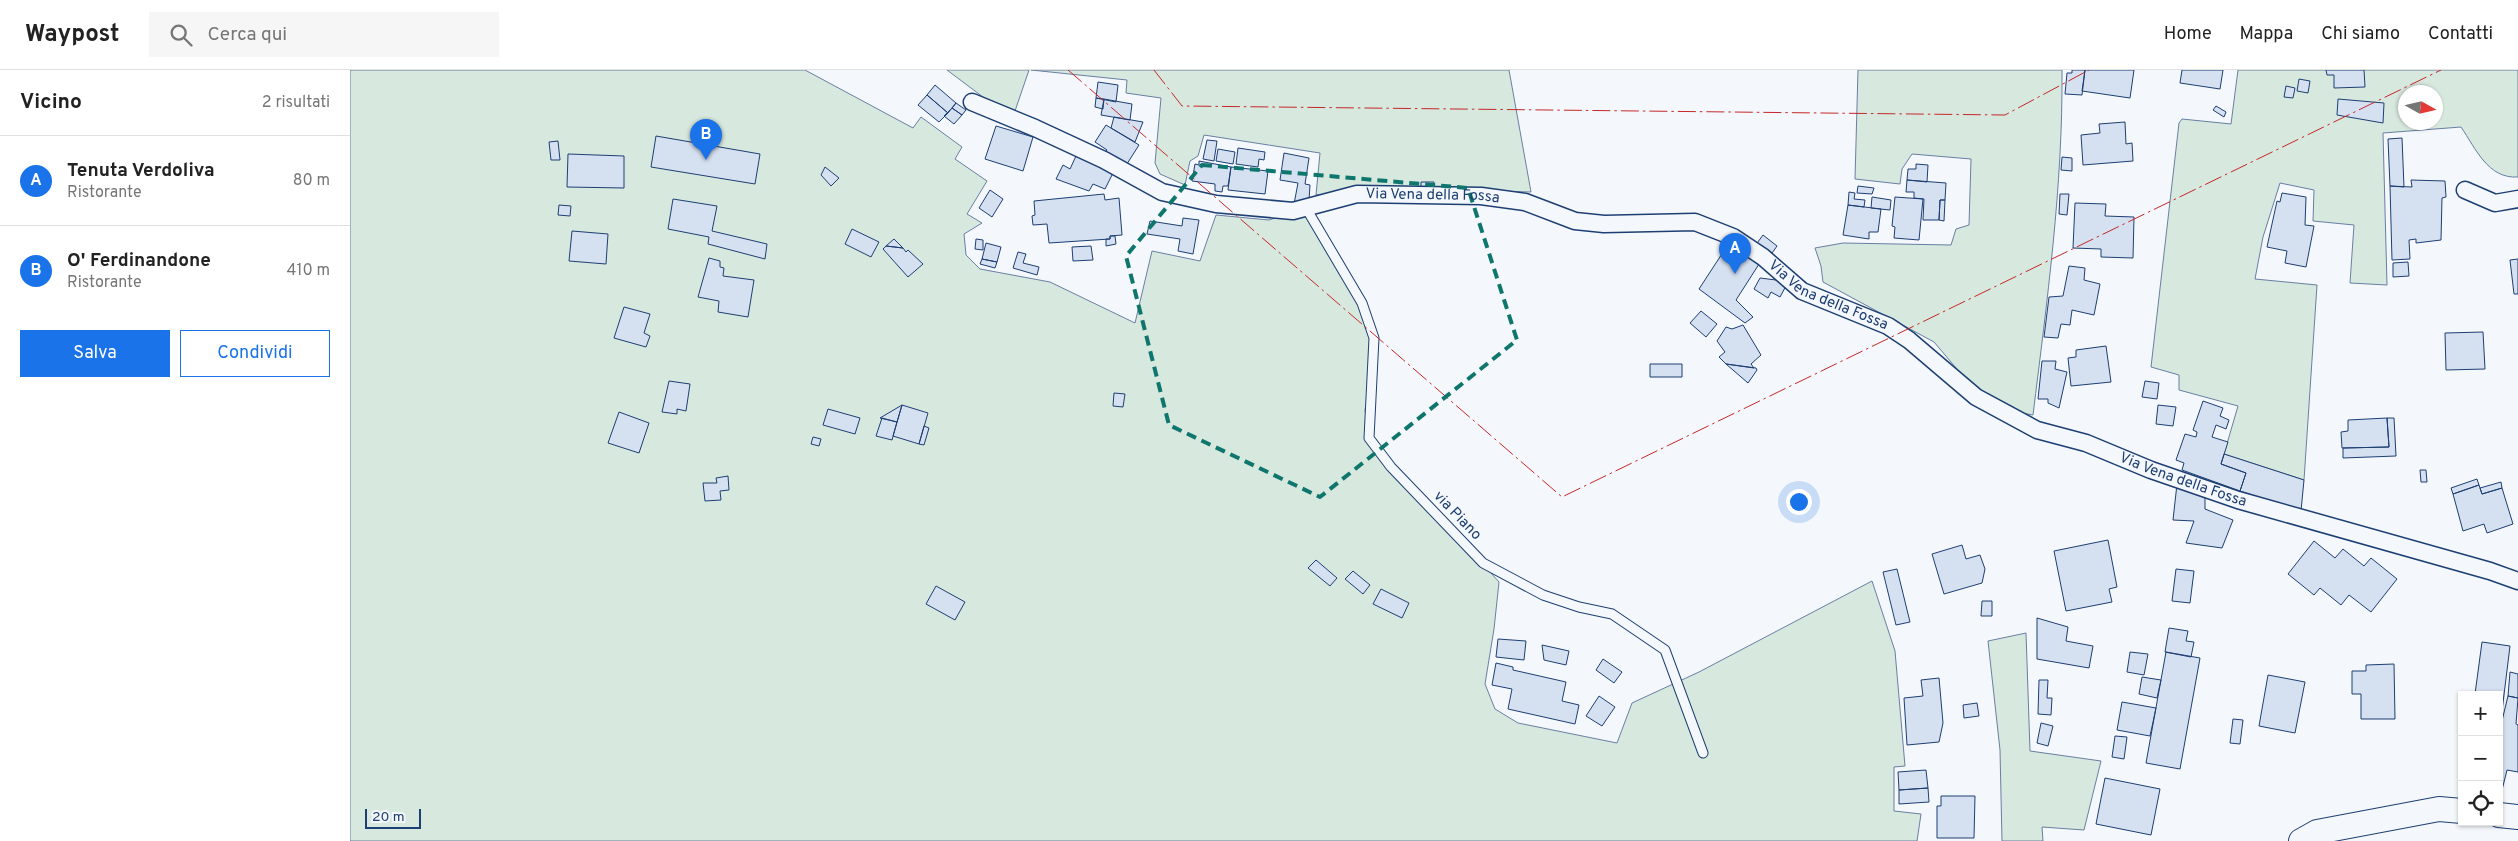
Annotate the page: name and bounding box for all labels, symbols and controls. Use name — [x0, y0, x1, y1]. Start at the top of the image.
search box — [149, 12, 499, 57]
text: Waypost — [25, 20, 119, 50]
icon: search — [167, 21, 195, 49]
text: Cerca qui — [207, 23, 287, 47]
text: Home — [2164, 23, 2212, 46]
text: Mappa — [2240, 23, 2293, 46]
text: Chi siamo — [2321, 23, 2400, 46]
text: Contatti — [2428, 23, 2493, 46]
north arrow — [2398, 85, 2443, 130]
text: Vicino — [20, 89, 82, 116]
text: 2 risultati — [262, 93, 330, 113]
pin: B — [690, 119, 722, 160]
text: Tenuta Verdoliva — [67, 159, 215, 183]
text: A — [30, 171, 42, 191]
text: 80 m — [293, 171, 330, 191]
text: Ristorante — [67, 183, 142, 203]
street label: Via Vena della Fossa — [1365, 185, 1501, 208]
pin: A — [1719, 233, 1751, 274]
text: O' Ferdinandone — [67, 249, 211, 273]
street label: Via Vena della Fossa — [1764, 256, 1891, 334]
text: B — [30, 261, 42, 281]
text: 410 m — [287, 261, 330, 281]
text: Ristorante — [67, 273, 142, 293]
button: Salva — [20, 330, 170, 377]
button: Condividi — [180, 330, 330, 377]
street label: Via Vena della Fossa — [2116, 448, 2249, 511]
street label: via Piano — [1429, 487, 1485, 545]
your location — [1786, 489, 1812, 515]
map controls — [2458, 691, 2503, 826]
button: + — [2458, 691, 2503, 736]
button: − — [2458, 736, 2503, 781]
button: locate — [2458, 781, 2503, 826]
scale bar — [365, 806, 421, 829]
text: 20 m — [372, 809, 405, 826]

